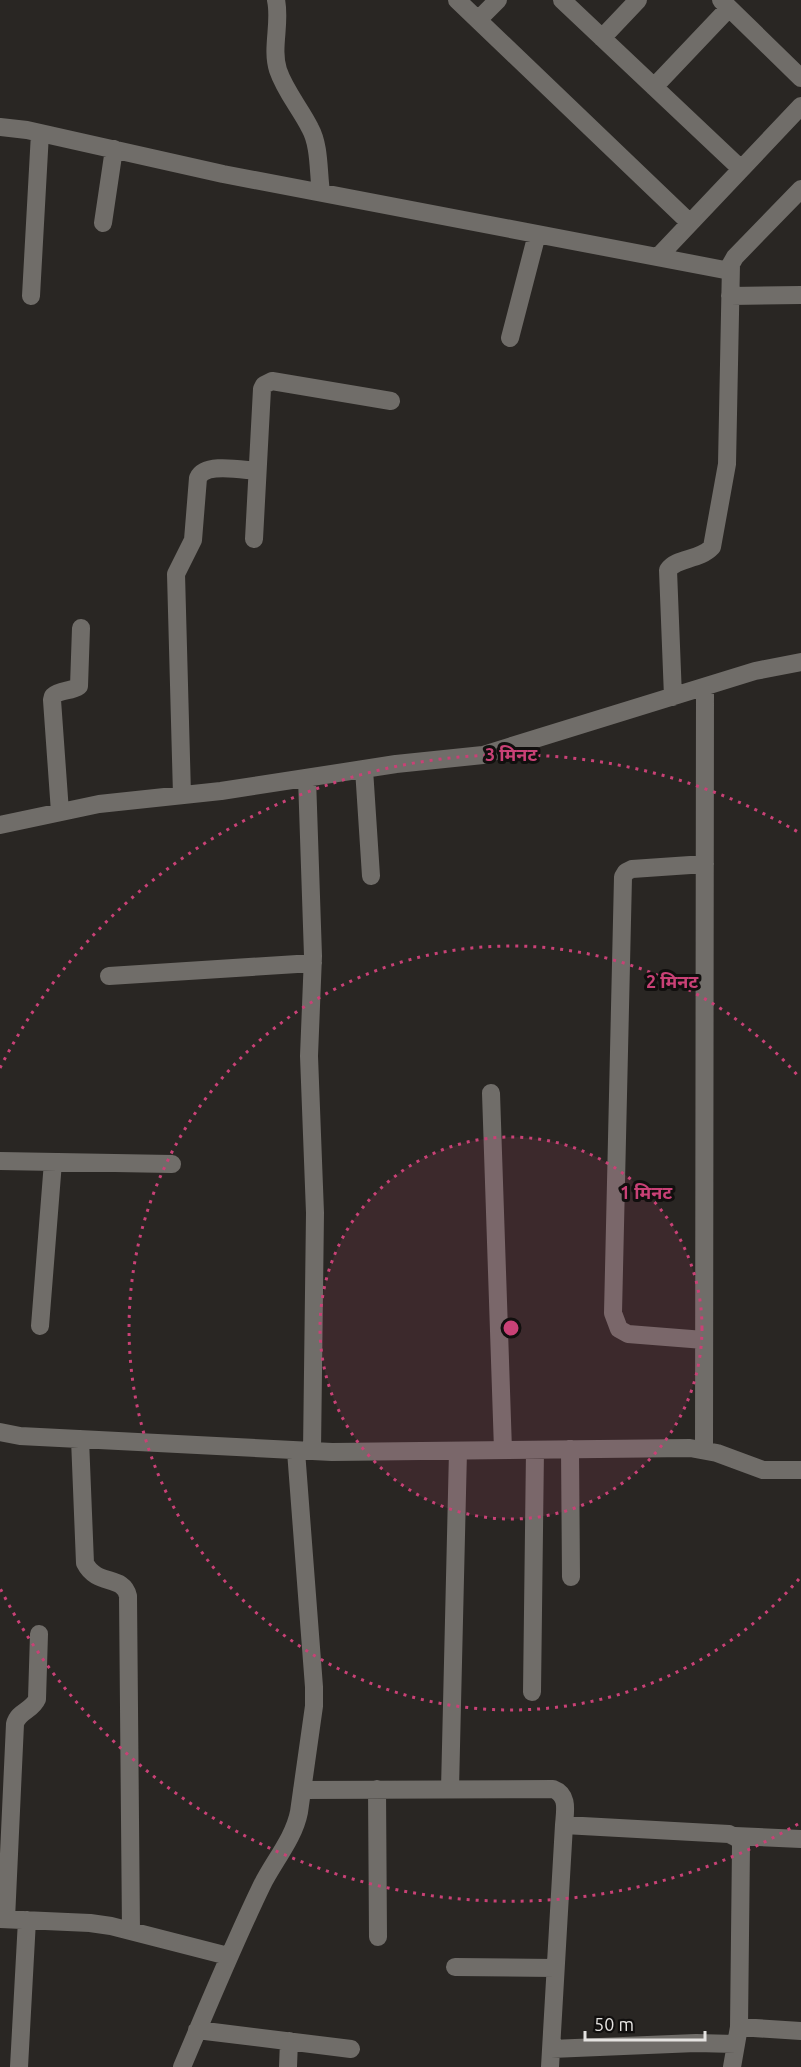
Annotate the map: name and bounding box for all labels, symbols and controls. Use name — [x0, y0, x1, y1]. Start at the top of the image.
text: 3 मिनट — [485, 744, 537, 764]
text: 2 मिनट — [646, 971, 698, 991]
text: 1 मिनट — [620, 1182, 672, 1202]
centre of rings — [501, 1318, 521, 1338]
scale bar — [585, 2004, 705, 2042]
text: 50 m — [594, 2014, 634, 2034]

